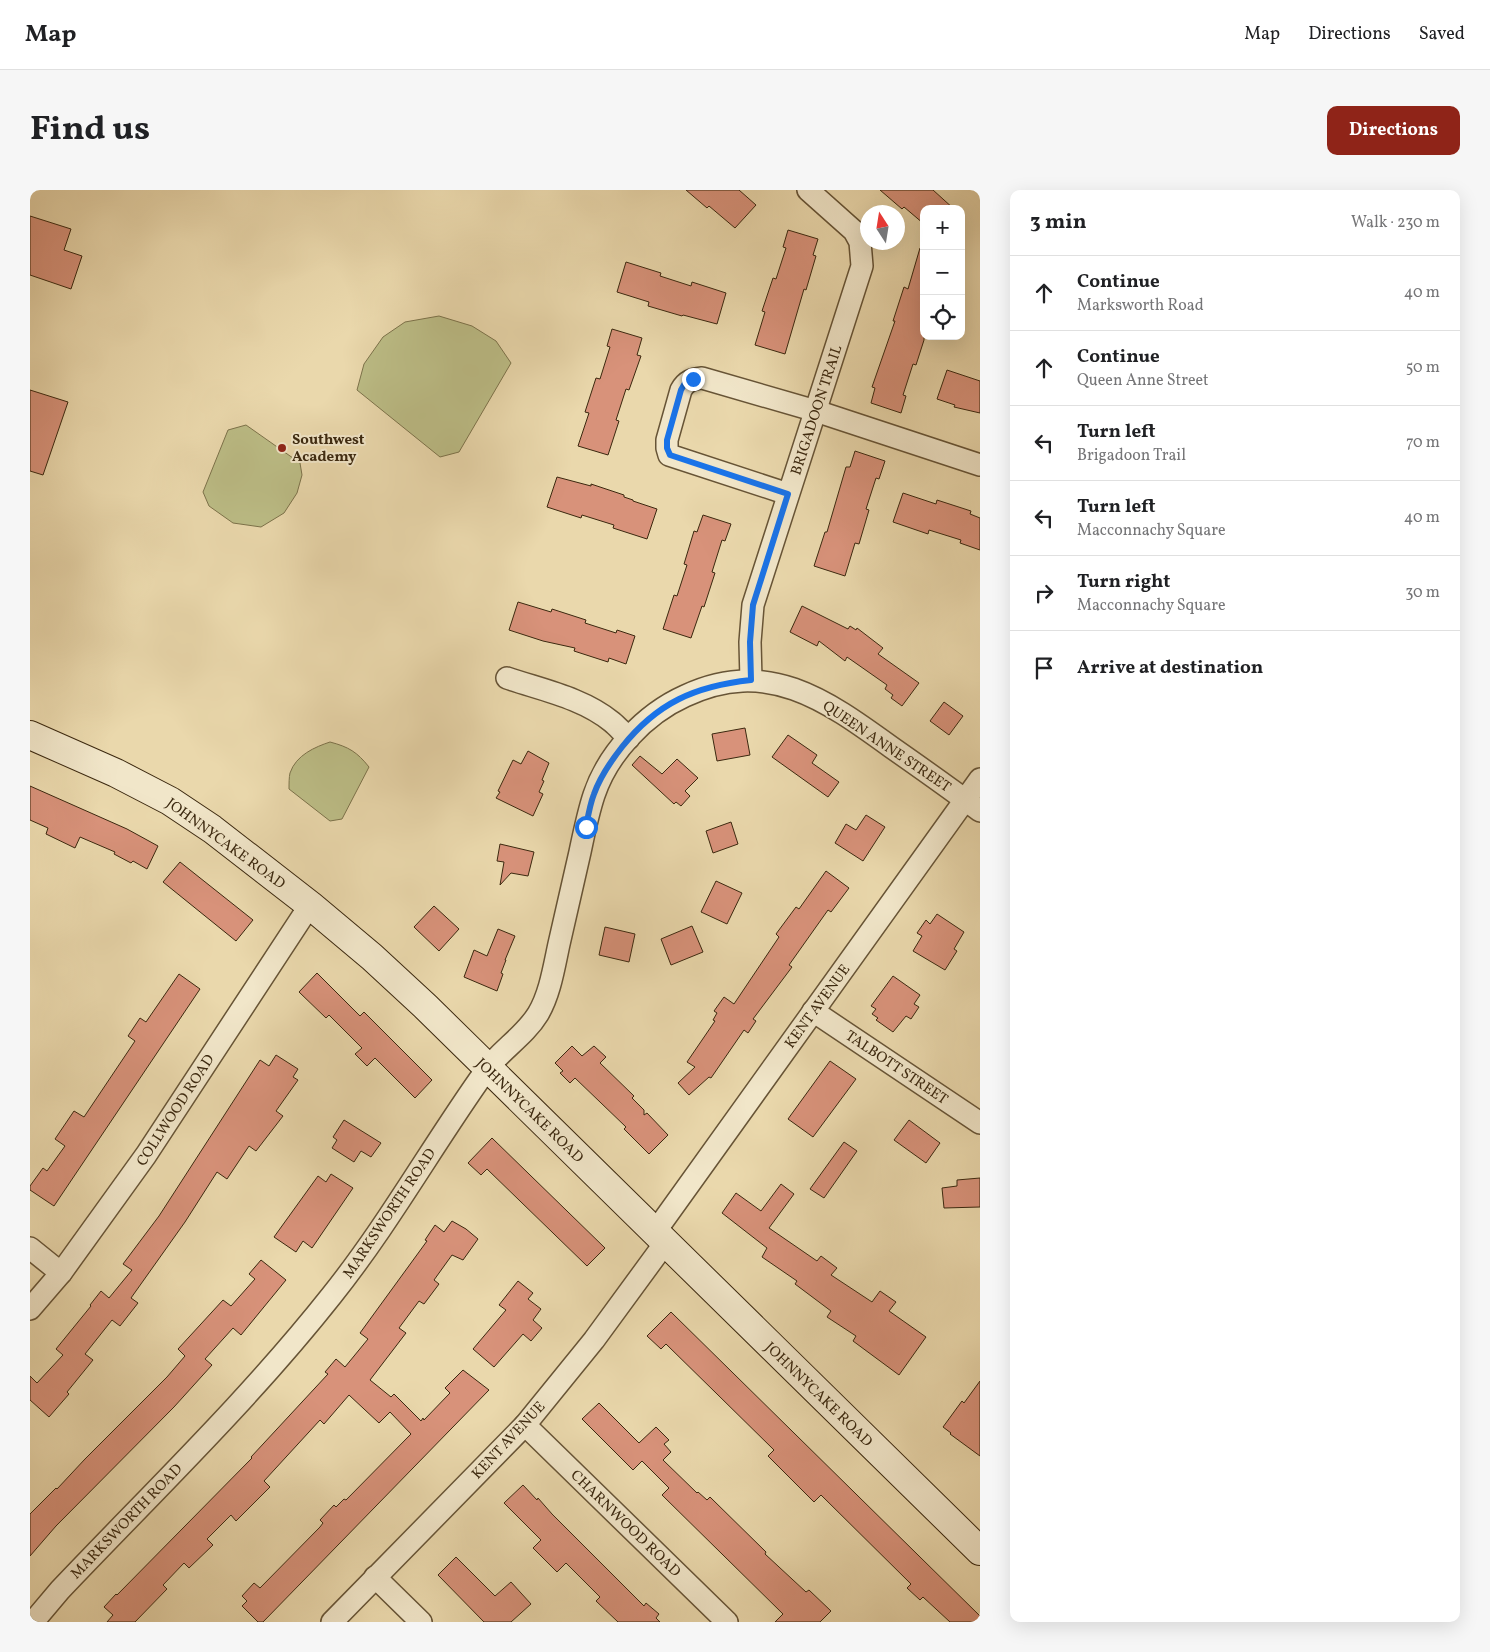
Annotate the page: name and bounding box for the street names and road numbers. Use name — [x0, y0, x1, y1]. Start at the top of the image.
street label: BRIGADOON TRAIL — [787, 342, 849, 478]
street label: QUEEN ANNE STREET — [818, 696, 955, 798]
street label: JOHNNYCAKE ROAD — [161, 794, 289, 895]
street label: KENT AVENUE — [780, 960, 856, 1053]
street label: TALBOTT STREET — [841, 1026, 952, 1111]
street label: COLLWOOD ROAD — [132, 1051, 220, 1171]
street label: JOHNNYCAKE ROAD — [470, 1054, 588, 1168]
street label: MARKSWORTH ROAD — [339, 1144, 442, 1283]
street label: JOHNNYCAKE ROAD — [759, 1338, 877, 1452]
street label: KENT AVENUE — [467, 1397, 551, 1485]
street label: MARKSWORTH ROAD — [66, 1460, 188, 1584]
street label: CHARNWOOD ROAD — [565, 1466, 685, 1582]

